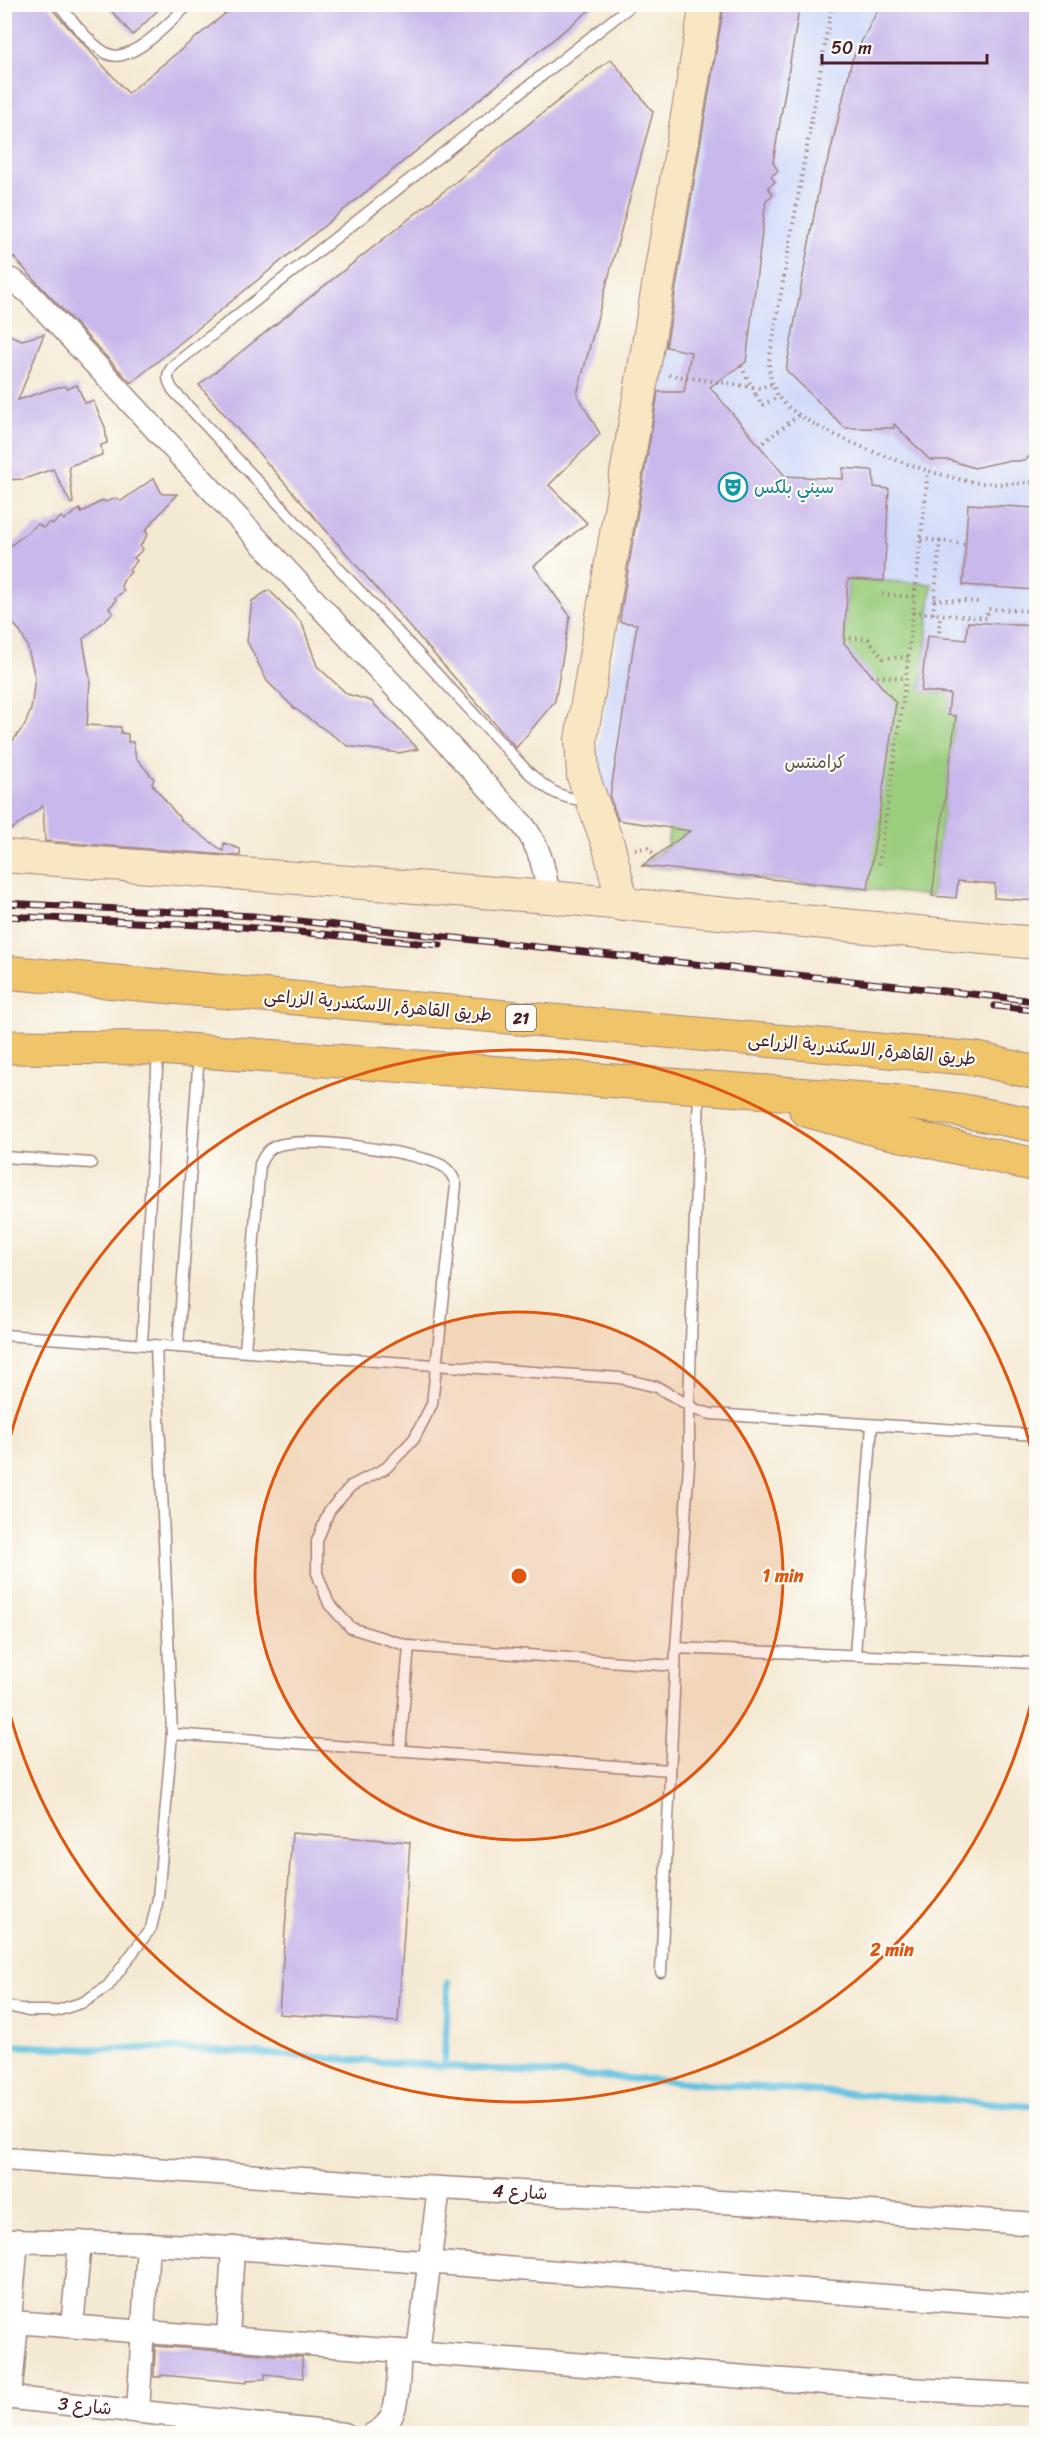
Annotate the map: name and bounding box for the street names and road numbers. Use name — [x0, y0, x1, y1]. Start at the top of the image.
street label: طريق القاهرة, الاسكندرية الزراعى — [263, 979, 493, 1031]
road number: 21 — [506, 1005, 536, 1031]
street label: طريق القاهرة, الاسكندرية الزراعى — [747, 1023, 977, 1075]
street label: شارع 4 — [492, 2175, 548, 2209]
street label: شارع 3 — [57, 2387, 113, 2425]

